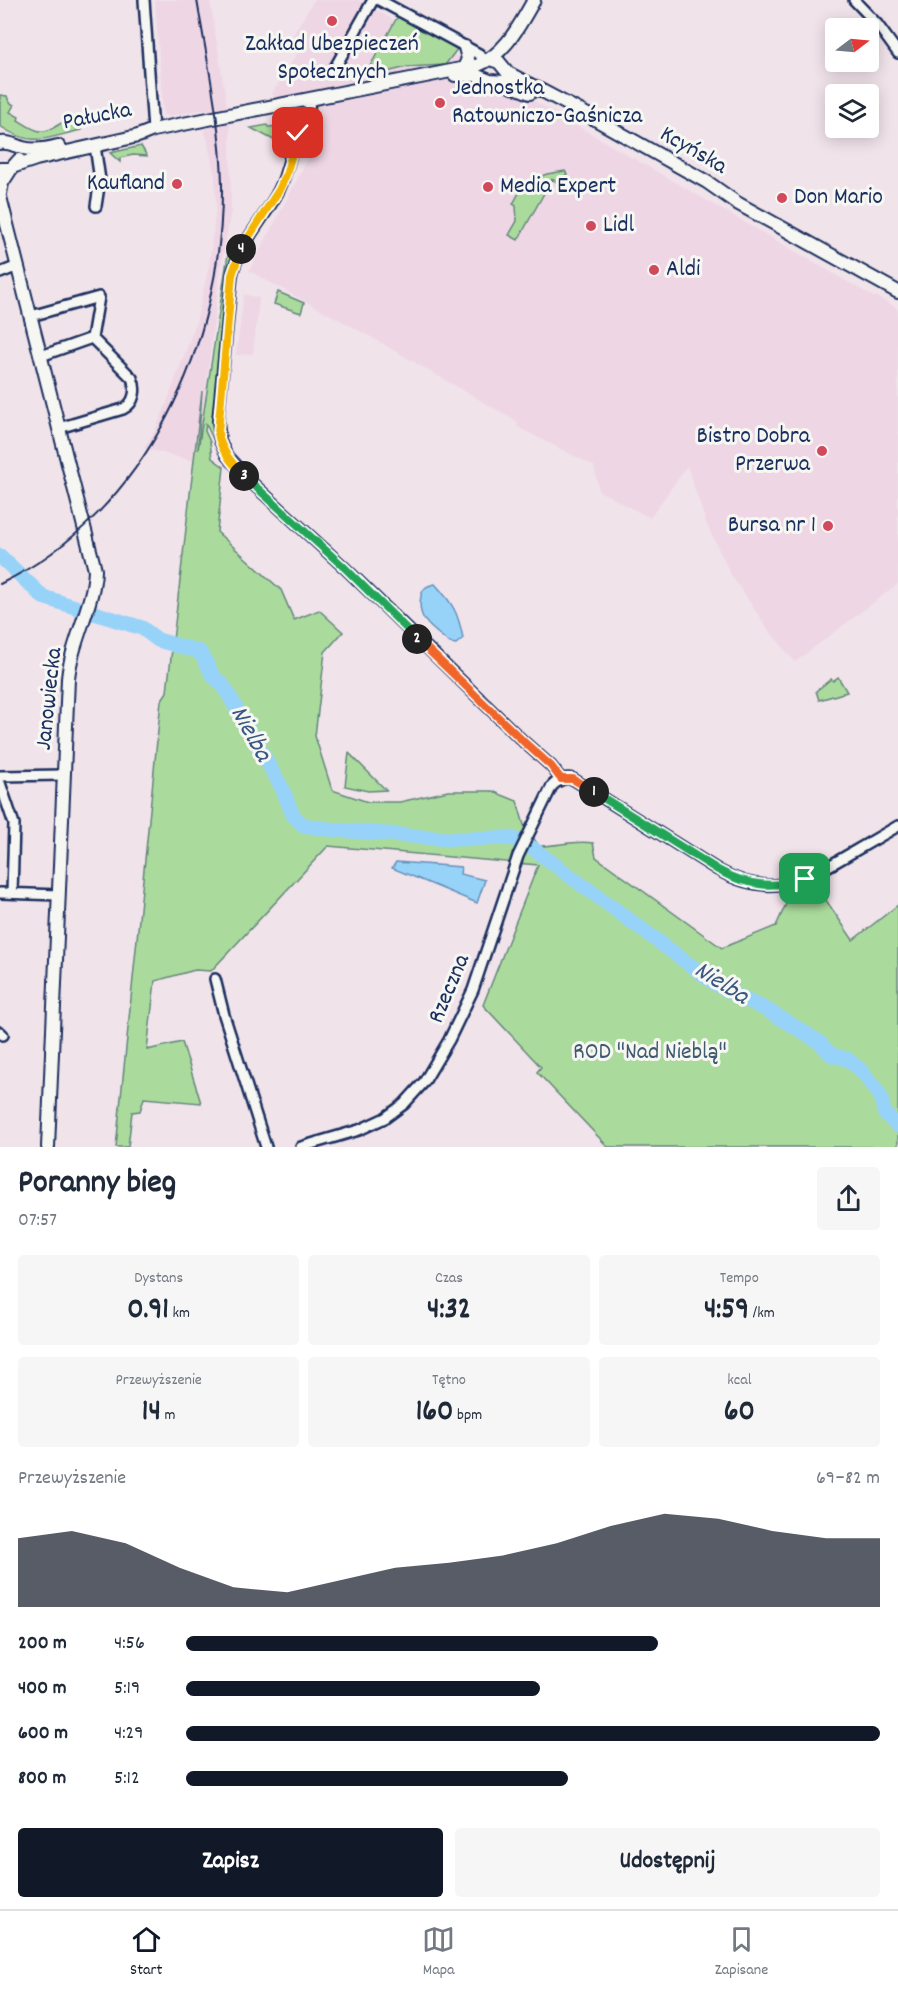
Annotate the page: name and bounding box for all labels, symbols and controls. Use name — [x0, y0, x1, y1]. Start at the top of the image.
marker: Zakład Ubezpieczeń Społecznych — [325, 14, 339, 28]
north arrow — [825, 18, 879, 72]
map controls — [825, 18, 879, 138]
place label: Zakład Ubezpieczeń Społecznych — [245, 28, 419, 90]
place label: Jednostka Ratowniczo-Gaśnicza — [452, 72, 643, 134]
button: layers — [825, 84, 879, 138]
street label: Pałucka — [60, 94, 135, 140]
marker: Jednostka Ratowniczo-Gaśnicza — [433, 96, 447, 110]
pin — [272, 107, 323, 158]
icon: check — [281, 116, 314, 149]
street label: Kcyńska — [653, 118, 734, 184]
place label: Kaufland — [87, 167, 165, 201]
place label: Media Expert — [500, 170, 616, 204]
marker: Kaufland — [170, 177, 184, 191]
marker: Media Expert — [481, 180, 495, 194]
place label: Don Mario — [794, 181, 883, 215]
marker: Don Mario — [775, 191, 789, 205]
place label: Lidl — [603, 209, 634, 243]
marker: Lidl — [584, 219, 598, 233]
pin: 4 — [226, 234, 256, 264]
text: 4 — [238, 237, 244, 260]
place label: Aldi — [666, 253, 700, 287]
marker: Aldi — [647, 263, 661, 277]
place label: Bistro Dobra Przerwa — [697, 420, 811, 482]
marker: Bistro Dobra Przerwa — [815, 444, 829, 458]
pin: 3 — [229, 461, 259, 491]
text: 3 — [240, 464, 248, 487]
place label: Bursa nr 1 — [728, 509, 816, 543]
marker: Bursa nr 1 — [821, 519, 835, 533]
pin: 2 — [402, 624, 432, 654]
text: 2 — [414, 627, 421, 650]
street label: Janowiecka — [28, 645, 72, 752]
water label: Nielba — [220, 699, 281, 770]
pin: 1 — [579, 777, 609, 807]
text: 1 — [592, 780, 596, 803]
pin — [779, 853, 830, 904]
icon: arrive — [788, 862, 821, 895]
street label: Rzeczna — [420, 948, 480, 1029]
water label: Nielba — [686, 953, 757, 1016]
park label: ROD "Nad Nieblą" — [573, 1036, 727, 1070]
text: Poranny bieg — [18, 1161, 176, 1208]
button: share — [817, 1167, 880, 1230]
text: 07:57 — [18, 1207, 57, 1235]
text: Dystans — [134, 1267, 183, 1290]
text: Czas — [435, 1267, 463, 1290]
text: Tempo — [720, 1267, 759, 1290]
text: 0.91 — [127, 1290, 169, 1333]
text: 4:32 — [427, 1290, 471, 1333]
text: 4:59 — [704, 1290, 749, 1333]
text: km — [169, 1302, 190, 1325]
text: /km — [749, 1302, 775, 1325]
text: Przewyższenie — [115, 1369, 202, 1392]
text: Tętno — [432, 1369, 466, 1392]
text: kcal — [727, 1369, 751, 1392]
text: 14 — [142, 1392, 161, 1435]
text: 160 — [416, 1392, 453, 1435]
text: 60 — [724, 1392, 755, 1435]
text: m — [161, 1404, 176, 1427]
text: bpm — [453, 1404, 482, 1427]
text: Przewyższenie — [18, 1465, 126, 1493]
text: 69–82 m — [816, 1465, 880, 1493]
text: 200 m — [18, 1630, 67, 1658]
text: 4:56 — [114, 1630, 145, 1658]
text: 400 m — [18, 1675, 66, 1703]
text: 5:19 — [114, 1675, 140, 1703]
text: 600 m — [18, 1720, 68, 1748]
text: 4:29 — [114, 1720, 144, 1748]
text: 800 m — [18, 1765, 66, 1793]
text: 5:12 — [114, 1765, 140, 1793]
button: Zapisz — [18, 1828, 443, 1897]
button: Udostępnij — [455, 1828, 880, 1897]
tab: Start — [130, 1923, 163, 1982]
tab: Mapa — [422, 1923, 455, 1982]
tab: Zapisane — [715, 1923, 768, 1982]

